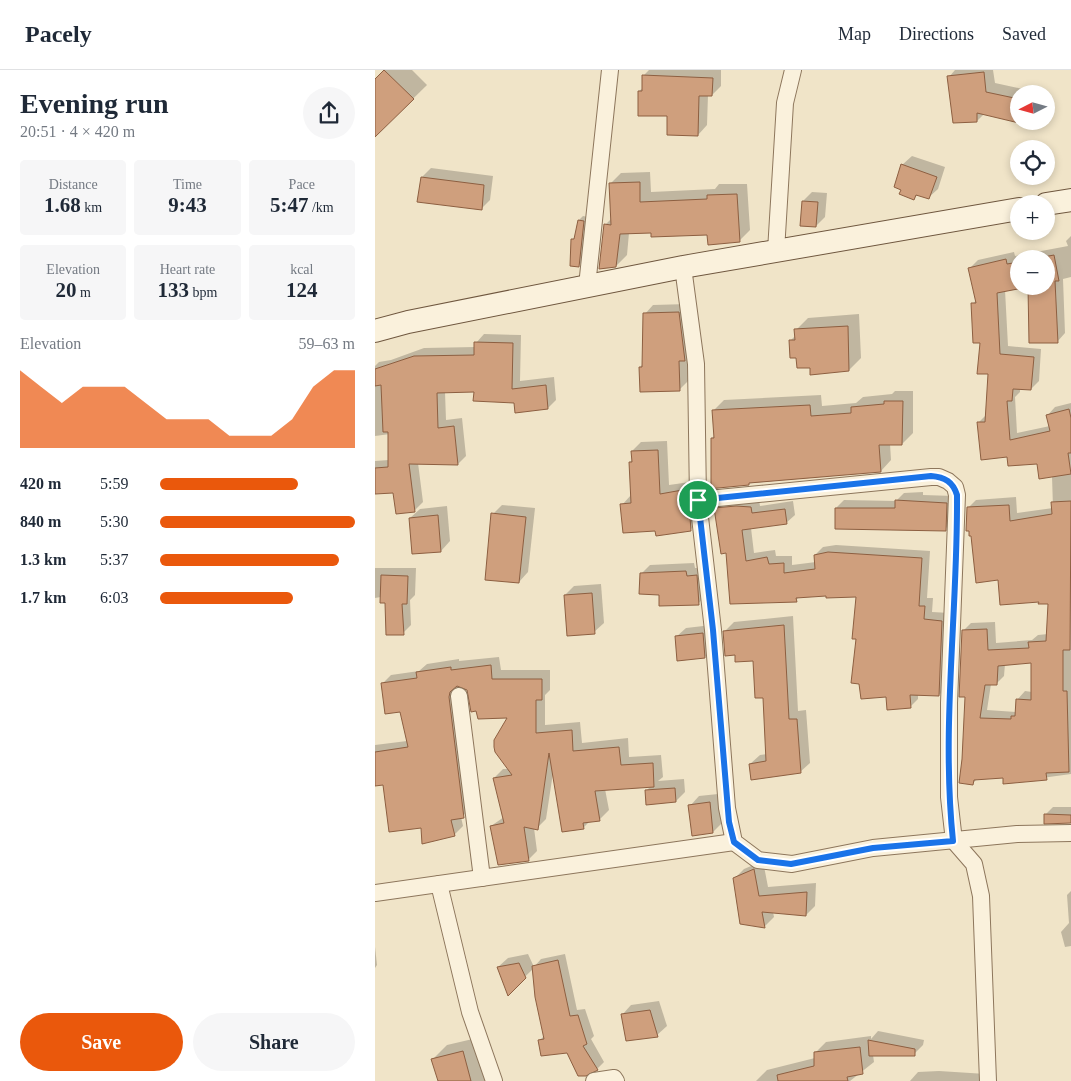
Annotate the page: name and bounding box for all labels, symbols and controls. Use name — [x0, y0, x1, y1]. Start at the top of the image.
text: Pacely — [25, 21, 92, 47]
text: Map — [838, 24, 871, 44]
text: Directions — [899, 24, 974, 44]
text: Saved — [1002, 24, 1046, 44]
north arrow — [1010, 85, 1055, 130]
map controls — [1010, 85, 1055, 295]
button: share — [303, 87, 355, 139]
text: Evening run — [20, 88, 169, 119]
text: 20:51 · 4 × 420 m — [20, 123, 135, 140]
button: locate — [1010, 140, 1055, 185]
text: Distance — [49, 177, 98, 192]
text: Time — [173, 177, 202, 192]
text: Pace — [289, 177, 315, 192]
text: 1.68 — [44, 193, 81, 217]
text: 9:43 — [168, 193, 207, 217]
text: 5:47 — [270, 193, 308, 217]
button: + — [1010, 195, 1055, 240]
text: km — [81, 200, 102, 215]
text: /km — [308, 200, 334, 215]
button: − — [1010, 250, 1055, 295]
text: Elevation — [46, 262, 100, 277]
text: Heart rate — [160, 262, 215, 277]
text: kcal — [290, 262, 313, 277]
text: 20 — [55, 278, 76, 302]
text: 133 — [158, 278, 189, 302]
text: 124 — [286, 278, 318, 302]
text: m — [76, 285, 91, 300]
text: bpm — [189, 285, 217, 300]
text: Elevation — [20, 335, 81, 352]
text: 59–63 m — [299, 335, 355, 352]
text: 420 m — [20, 475, 61, 492]
text: 5:59 — [100, 475, 128, 492]
pin — [677, 479, 719, 521]
icon: arrive — [684, 486, 712, 514]
text: 840 m — [20, 513, 61, 530]
text: 5:30 — [100, 513, 128, 530]
text: 1.3 km — [20, 551, 66, 568]
text: 5:37 — [100, 551, 128, 568]
text: 1.7 km — [20, 589, 66, 606]
text: 6:03 — [100, 589, 128, 606]
button: Save — [20, 1013, 183, 1071]
button: Share — [193, 1013, 355, 1071]

